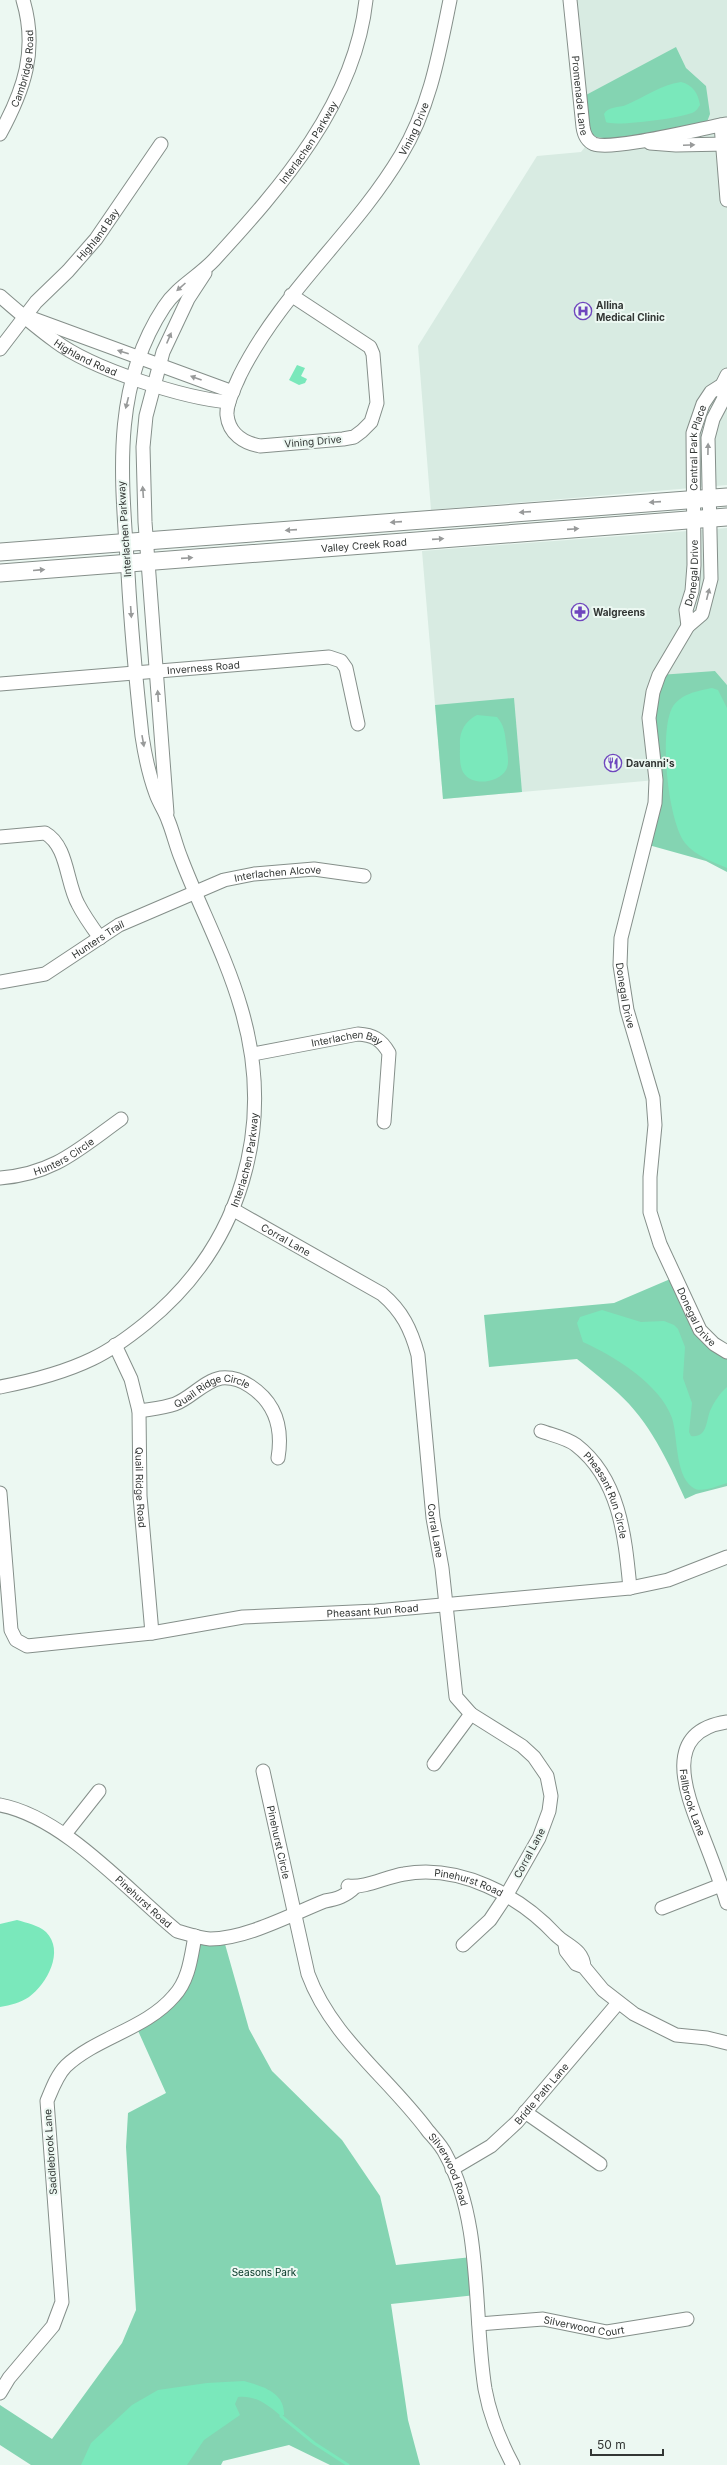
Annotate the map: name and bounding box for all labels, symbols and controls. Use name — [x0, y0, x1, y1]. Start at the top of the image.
street label: Cambridge Road — [8, 30, 35, 109]
street label: Promenade Lane — [570, 55, 591, 137]
street label: Interlachen Parkway — [277, 98, 340, 186]
street label: Vining Drive — [396, 100, 431, 158]
one-way arrow — [683, 141, 695, 148]
street label: Highland Bay — [74, 206, 121, 263]
one-way arrow — [176, 283, 186, 292]
place label: Allina Medical Clinic — [596, 299, 665, 323]
hospital icon: Allina Medical Clinic — [573, 301, 593, 321]
one-way arrow — [167, 331, 173, 343]
street label: Highland Road — [52, 336, 119, 378]
one-way arrow — [117, 349, 129, 355]
one-way arrow — [190, 375, 202, 381]
one-way arrow — [123, 397, 129, 410]
street label: Central Park Place — [687, 403, 708, 491]
street label: Vining Drive — [284, 433, 342, 449]
one-way arrow — [705, 442, 711, 455]
street label: Interlachen Parkway — [115, 480, 133, 578]
one-way arrow — [140, 485, 146, 498]
one-way arrow — [649, 499, 661, 506]
one-way arrow — [519, 509, 531, 516]
one-way arrow — [390, 518, 402, 525]
one-way arrow — [567, 525, 579, 532]
one-way arrow — [285, 526, 297, 533]
street label: Valley Creek Road — [321, 536, 407, 554]
one-way arrow — [432, 536, 444, 543]
street label: Donegal Drive — [682, 540, 700, 608]
one-way arrow — [181, 555, 193, 562]
one-way arrow — [33, 567, 45, 574]
one-way arrow — [705, 588, 711, 600]
pharmacy icon: Walgreens — [570, 602, 590, 622]
one-way arrow — [127, 606, 134, 618]
place label: Walgreens — [593, 606, 646, 619]
street label: Inverness Road — [166, 658, 240, 676]
one-way arrow — [155, 690, 162, 702]
one-way arrow — [140, 735, 146, 747]
restaurant icon: Davanni's — [603, 753, 623, 773]
place label: Davanni's — [626, 757, 675, 769]
street label: Interlachen Alcove — [233, 863, 322, 884]
street label: Hunters Trail — [69, 918, 126, 961]
street label: Donegal Drive — [614, 962, 638, 1030]
street label: Interlachen Bay — [310, 1028, 386, 1049]
street label: Interlachen Parkway — [228, 1112, 260, 1209]
street label: Hunters Circle — [32, 1135, 96, 1178]
street label: Corral Lane — [259, 1221, 313, 1258]
street label: Donegal Drive — [675, 1285, 719, 1349]
street label: Quail Ridge Circle — [172, 1372, 253, 1410]
street label: Quail Ridge Road — [133, 1447, 149, 1528]
street label: Pheasant Run Circle — [581, 1449, 630, 1540]
street label: Corral Lane — [426, 1503, 446, 1559]
street label: Pheasant Run Road — [326, 1601, 419, 1619]
street label: Fallbrook Lane — [678, 1768, 708, 1838]
street label: Pinehurst Circle — [265, 1804, 293, 1880]
street label: Corral Lane — [511, 1826, 547, 1880]
street label: Pinehurst Road — [434, 1866, 505, 1899]
street label: Pinehurst Road — [113, 1873, 174, 1930]
street label: Bridle Path Lane — [512, 2060, 571, 2127]
street label: Saddlebrook Lane — [41, 2109, 59, 2195]
street label: Silverwood Road — [426, 2130, 471, 2207]
park label: Seasons Park — [232, 2266, 297, 2278]
street label: Silverwood Court — [543, 2313, 626, 2338]
scale bar — [591, 2431, 663, 2457]
text: 50 m — [597, 2437, 626, 2452]

